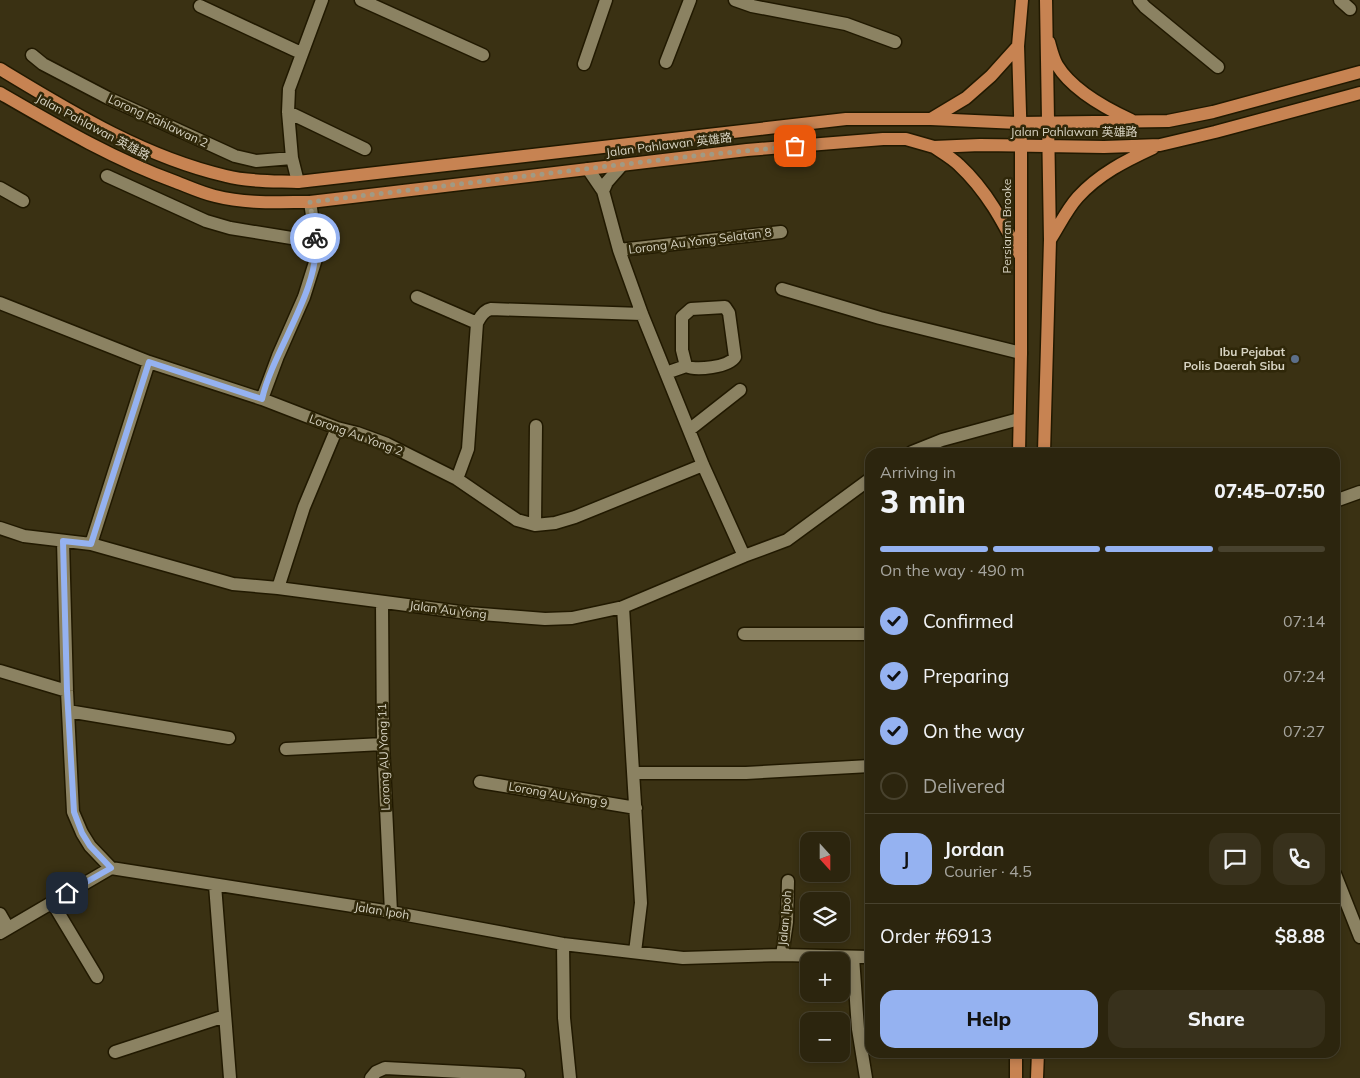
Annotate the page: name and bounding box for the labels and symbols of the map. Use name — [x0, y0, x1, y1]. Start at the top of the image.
street label: Jalan Pahlawan 英雄路 — [34, 90, 153, 163]
street label: Lorong Pahlawan 2 — [106, 91, 211, 150]
street label: Jalan Pahlawan 英雄路 — [1011, 124, 1137, 139]
pin — [774, 125, 816, 167]
street label: Jalan Pahlawan 英雄路 — [605, 129, 733, 160]
street label: Persiaran Brooke — [999, 179, 1014, 273]
courier — [290, 213, 340, 263]
street label: Lorong Au Yong Selatan 8 — [627, 224, 772, 257]
place label: Ibu Pejabat Polis Daerah Sibu — [1183, 344, 1285, 373]
marker: Ibu Pejabat Polis Daerah Sibu — [1289, 353, 1301, 365]
street label: Lorong Au Yong 2 — [307, 411, 405, 458]
street label: Jalan Au Yong — [409, 597, 488, 622]
street label: Lorong AU Yong 11 — [374, 703, 393, 811]
street label: Lorong AU Yong 9 — [507, 778, 609, 811]
north arrow — [800, 832, 850, 882]
pin — [46, 872, 88, 914]
street label: Jalan Ipoh — [775, 890, 794, 946]
street label: Jalan Ipoh — [353, 899, 411, 922]

